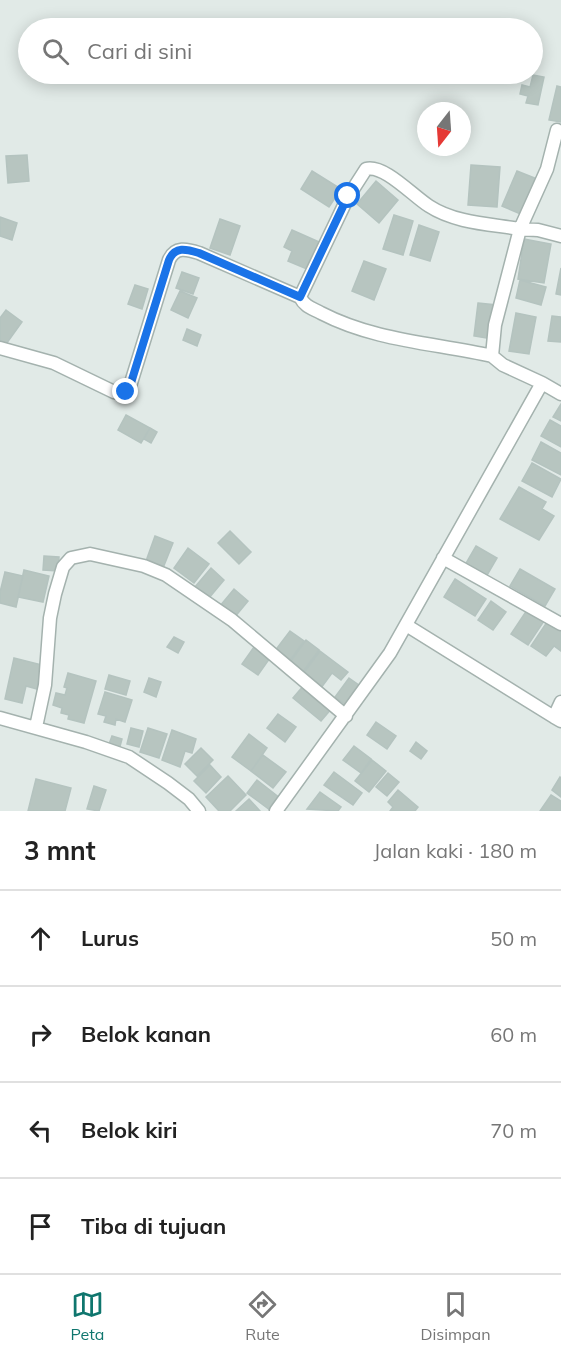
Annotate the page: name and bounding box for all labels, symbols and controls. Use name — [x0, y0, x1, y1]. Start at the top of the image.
search box — [18, 18, 543, 84]
icon: search — [39, 35, 72, 68]
text: Cari di sini — [87, 37, 192, 65]
north arrow — [417, 102, 471, 156]
route start — [334, 182, 360, 208]
route end — [112, 378, 138, 404]
text: 3 mnt — [24, 834, 96, 867]
text: Jalan kaki · 180 m — [374, 838, 537, 863]
icon: ahead — [24, 922, 57, 955]
text: Lurus — [81, 924, 139, 952]
text: 50 m — [490, 926, 537, 951]
icon: right — [24, 1018, 57, 1051]
text: Belok kanan — [81, 1020, 211, 1048]
text: 60 m — [490, 1022, 537, 1047]
icon: left — [24, 1114, 57, 1147]
text: Belok kiri — [81, 1116, 177, 1144]
text: 70 m — [490, 1118, 537, 1143]
icon: arrive — [24, 1210, 57, 1243]
text: Tiba di tujuan — [81, 1212, 226, 1240]
tab: Peta — [70, 1288, 104, 1344]
tab: Rute — [245, 1288, 280, 1344]
tab: Disimpan — [420, 1288, 491, 1344]

